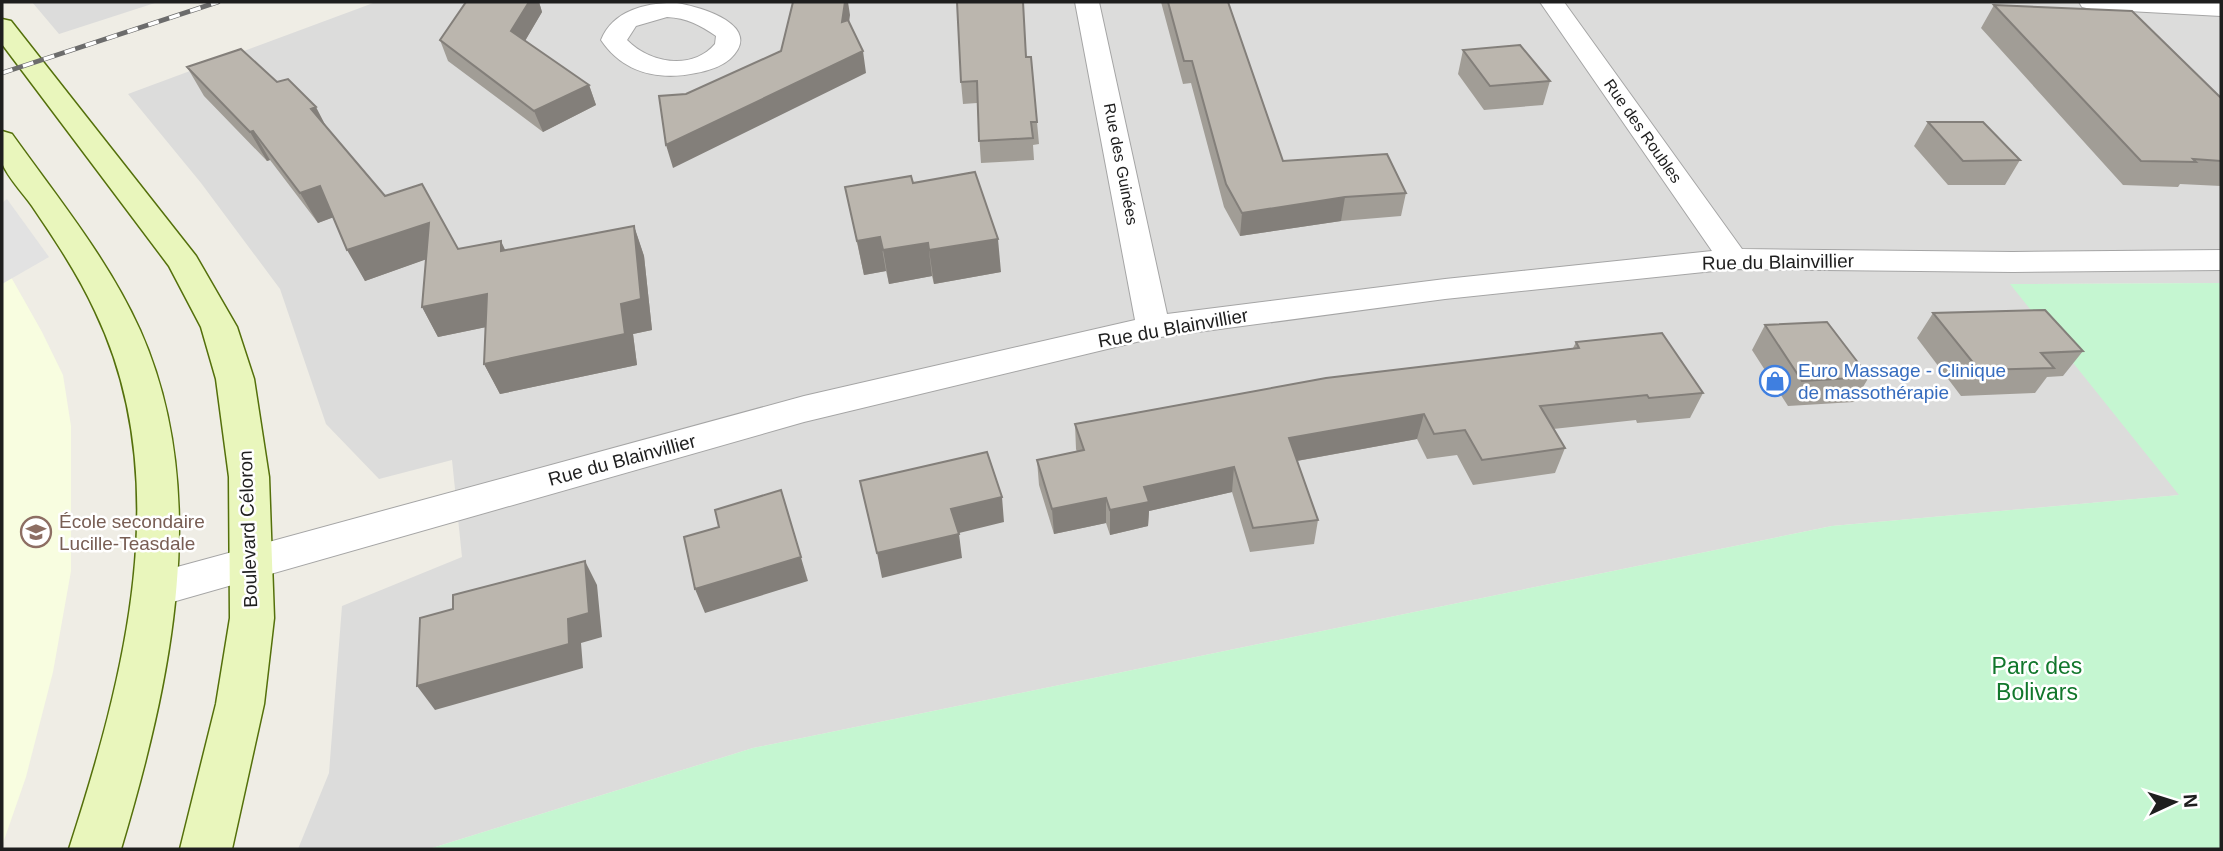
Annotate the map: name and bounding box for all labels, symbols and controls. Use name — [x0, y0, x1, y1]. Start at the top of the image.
street label: Rue des Roubles — [1601, 76, 1685, 186]
street label: Rue des Guinées — [1101, 102, 1141, 226]
street label: Rue du Blainvillier — [1702, 250, 1855, 274]
street label: Rue du Blainvillier — [1096, 304, 1250, 352]
place label: Euro Massage - Clinique de massothérapie — [1798, 360, 2006, 403]
shop icon: Euro Massage - Clinique de massothérapie — [1758, 364, 1792, 398]
street label: Rue du Blainvillier — [546, 430, 699, 490]
street label: Boulevard Céloron — [235, 450, 261, 608]
place label: École secondaire Lucille-Teasdale — [59, 511, 205, 554]
school or university icon: École secondaire Lucille-Teasdale — [19, 515, 53, 549]
park label: Parc des Bolivars — [1992, 653, 2082, 705]
north arrow — [2139, 767, 2209, 837]
text: N — [2180, 793, 2201, 808]

